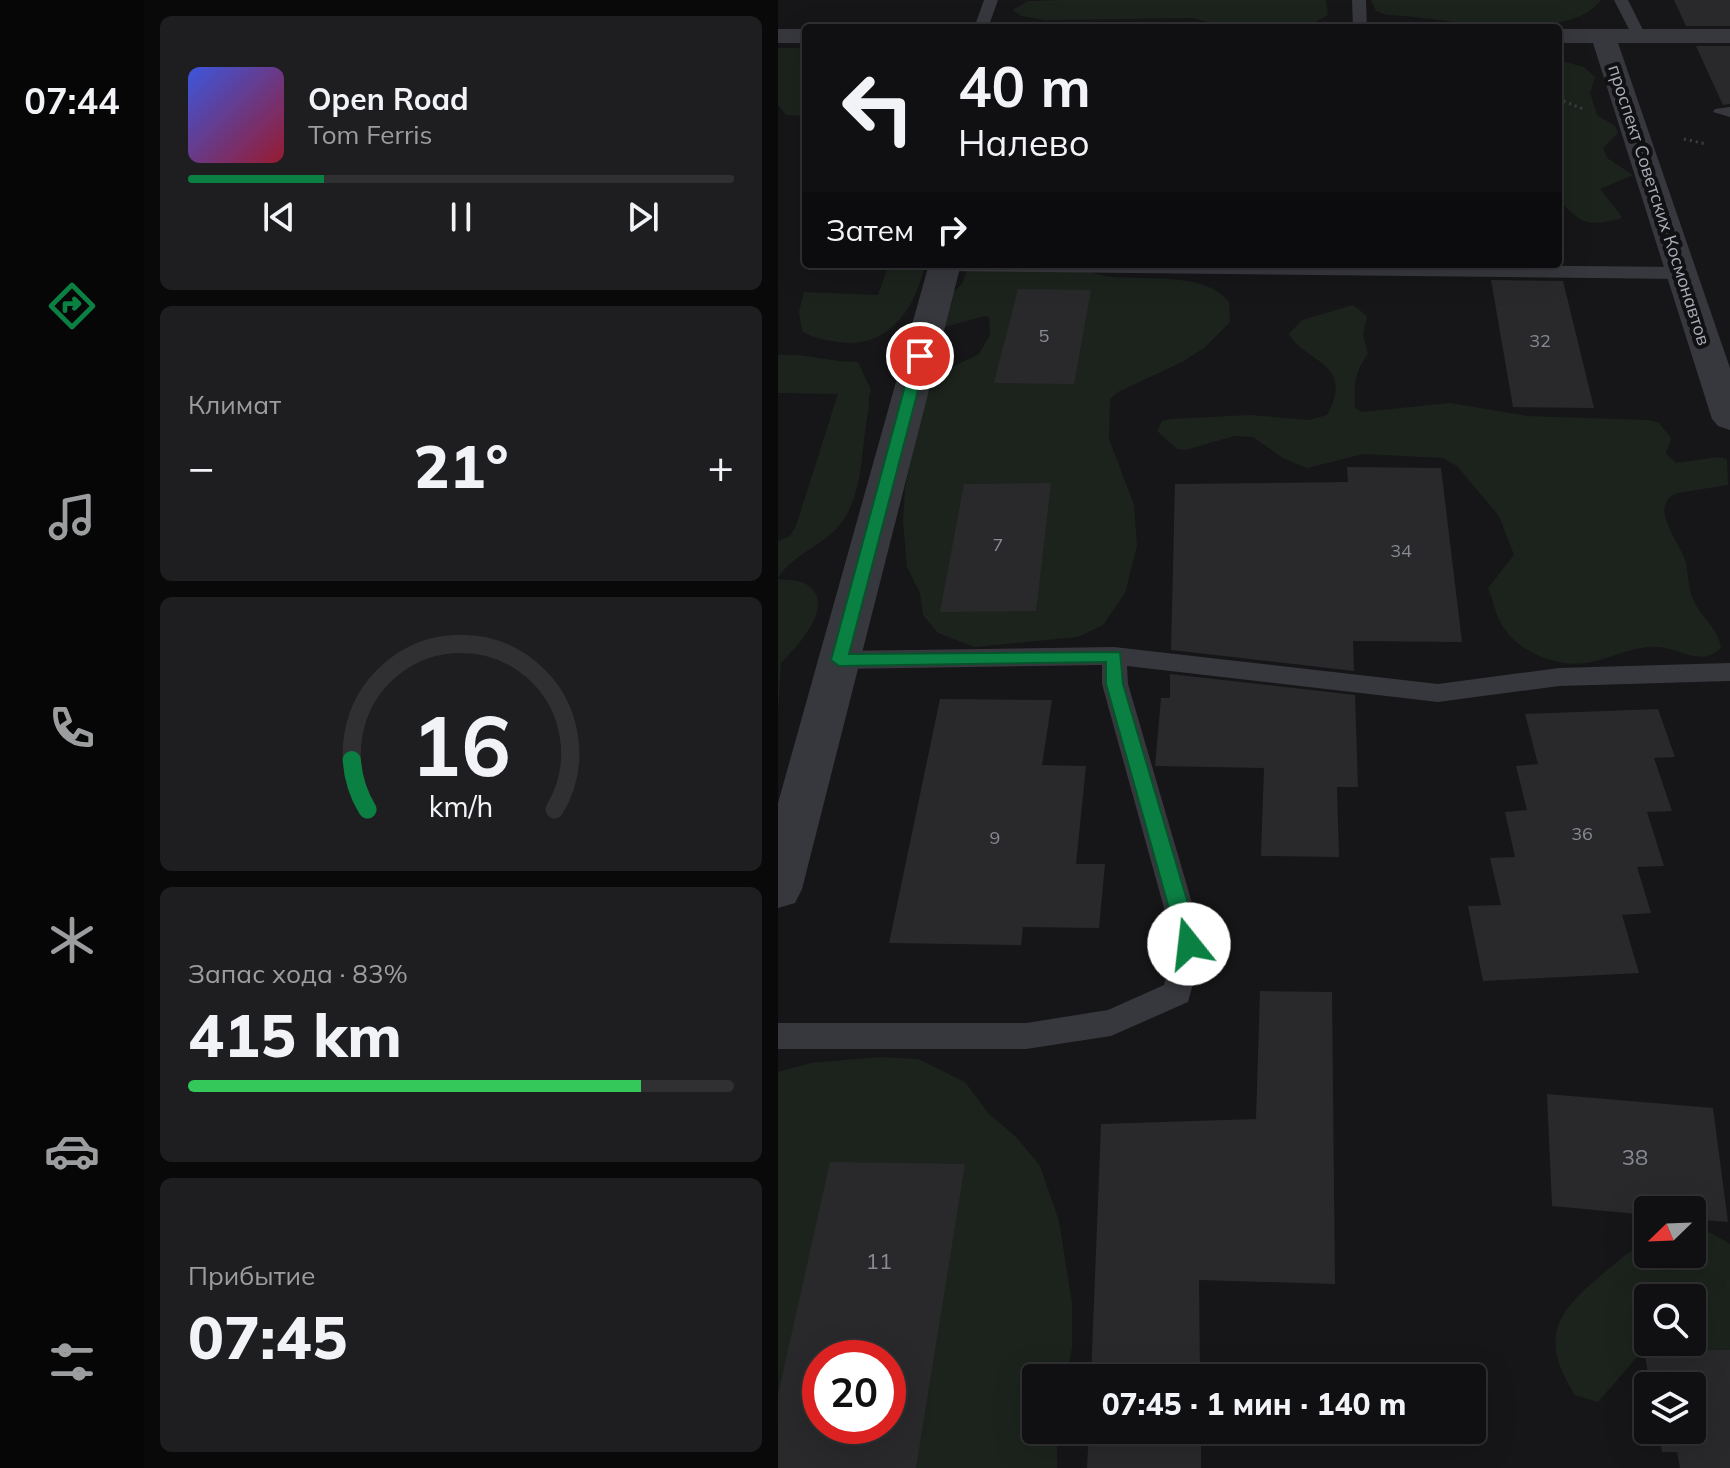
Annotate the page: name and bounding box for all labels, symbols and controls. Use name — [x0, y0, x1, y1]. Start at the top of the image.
text: 40 m — [958, 51, 1091, 121]
icon: left — [826, 56, 930, 160]
street label: проспект Советских Космонавтов — [1603, 62, 1716, 348]
text: 07:44 — [24, 78, 120, 123]
text: Open Road — [308, 80, 469, 118]
text: Tom Ferris — [308, 118, 432, 151]
text: Налево — [958, 120, 1090, 165]
icon: previous — [257, 195, 301, 239]
icon: pause — [439, 195, 483, 239]
icon: next — [621, 195, 665, 239]
icon: right — [930, 208, 974, 252]
text: Затем — [826, 211, 914, 249]
icon: directions — [44, 278, 100, 334]
pin — [886, 322, 954, 390]
house number: 5 — [1039, 324, 1050, 347]
house number: 32 — [1529, 329, 1551, 352]
icon: arrive — [898, 334, 942, 378]
text: Климат — [188, 388, 281, 421]
text: 21° — [413, 428, 509, 503]
text: − — [188, 439, 214, 494]
text: + — [708, 439, 734, 494]
icon: music — [44, 489, 100, 545]
house number: 7 — [993, 533, 1003, 556]
house number: 34 — [1390, 539, 1412, 562]
text: 16 — [411, 692, 511, 797]
icon: phone — [44, 700, 100, 756]
text: km/h — [429, 788, 493, 824]
house number: 36 — [1571, 822, 1593, 845]
house number: 9 — [990, 826, 1000, 849]
position arrow — [1147, 902, 1231, 986]
icon: climate — [44, 912, 100, 968]
text: Запас хода · 83% — [188, 957, 408, 990]
text: 415 km — [188, 997, 402, 1072]
icon: car — [44, 1123, 100, 1179]
house number: 38 — [1622, 1143, 1648, 1171]
north arrow — [1634, 1196, 1706, 1268]
map controls — [1634, 1196, 1706, 1444]
house number: 11 — [866, 1247, 892, 1275]
text: Прибытие — [188, 1259, 315, 1292]
button: search — [1634, 1284, 1706, 1356]
text: 07:45 — [188, 1299, 348, 1374]
icon: filters — [44, 1334, 100, 1390]
speed limit sign: 20 — [802, 1340, 906, 1444]
button: layers — [1634, 1372, 1706, 1444]
text: 07:45 · 1 мин · 140 m — [1102, 1385, 1406, 1423]

